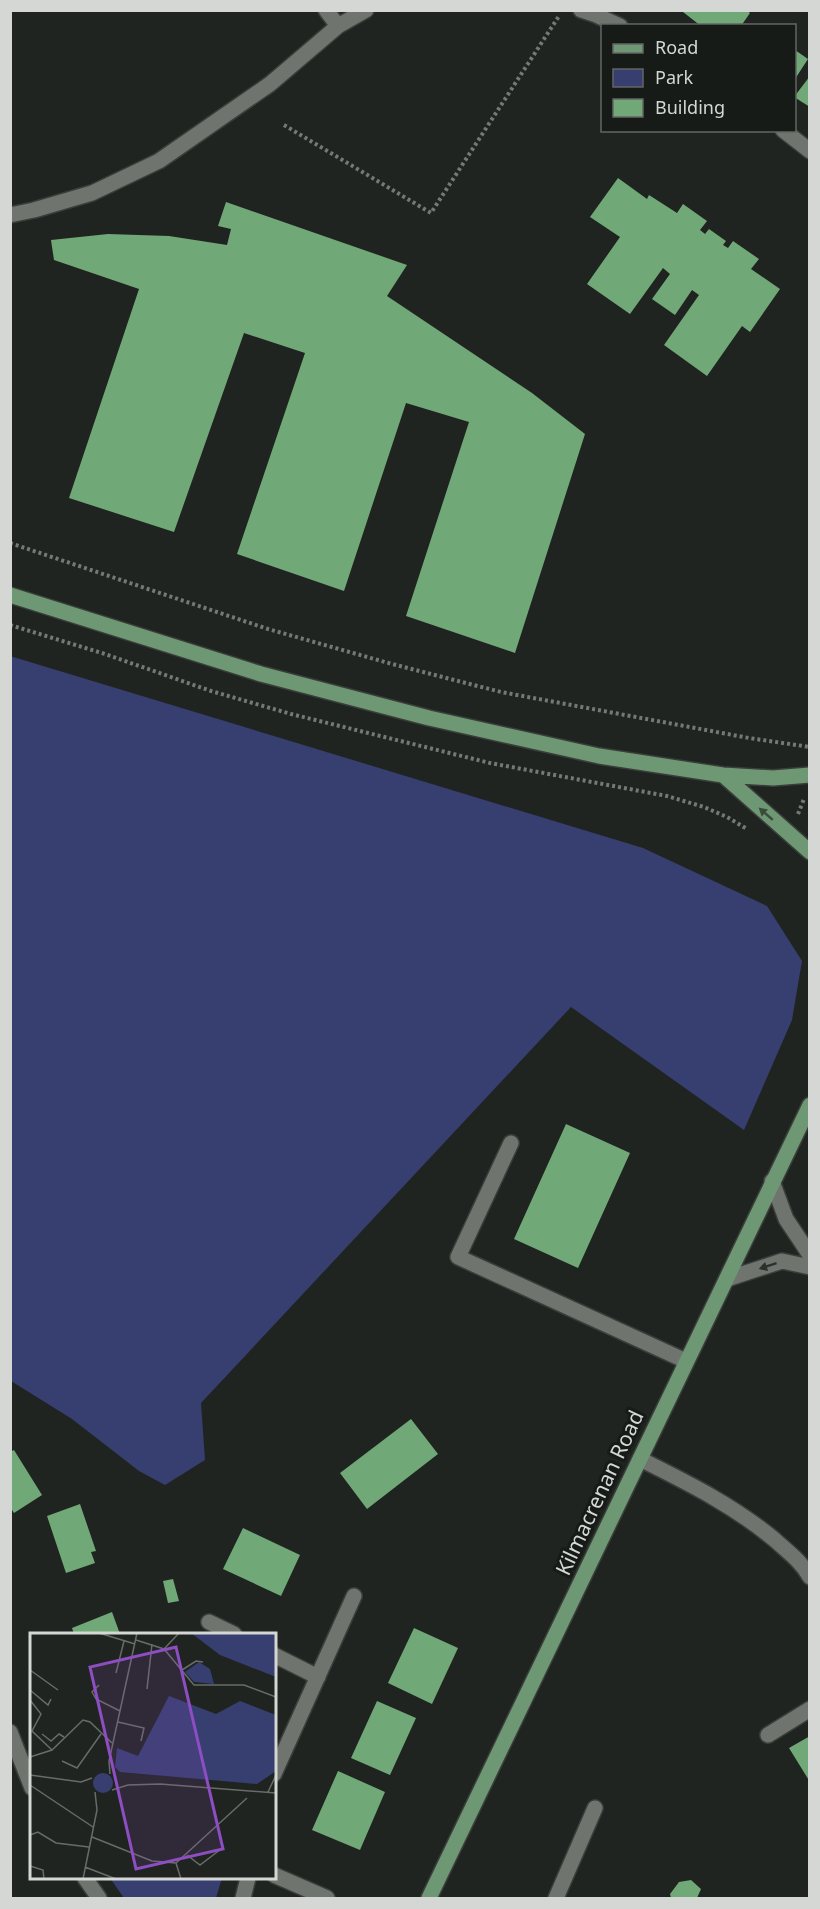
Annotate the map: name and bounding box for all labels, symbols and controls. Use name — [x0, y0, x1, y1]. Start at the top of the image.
legend — [601, 24, 796, 132]
text: Road — [655, 35, 698, 59]
text: Park — [655, 65, 693, 89]
text: Building — [655, 95, 725, 119]
one-way arrow — [758, 807, 774, 820]
one-way arrow — [759, 1261, 777, 1271]
street label: Kilmacrenan Road — [549, 1406, 650, 1580]
inset map — [30, 1633, 276, 1879]

